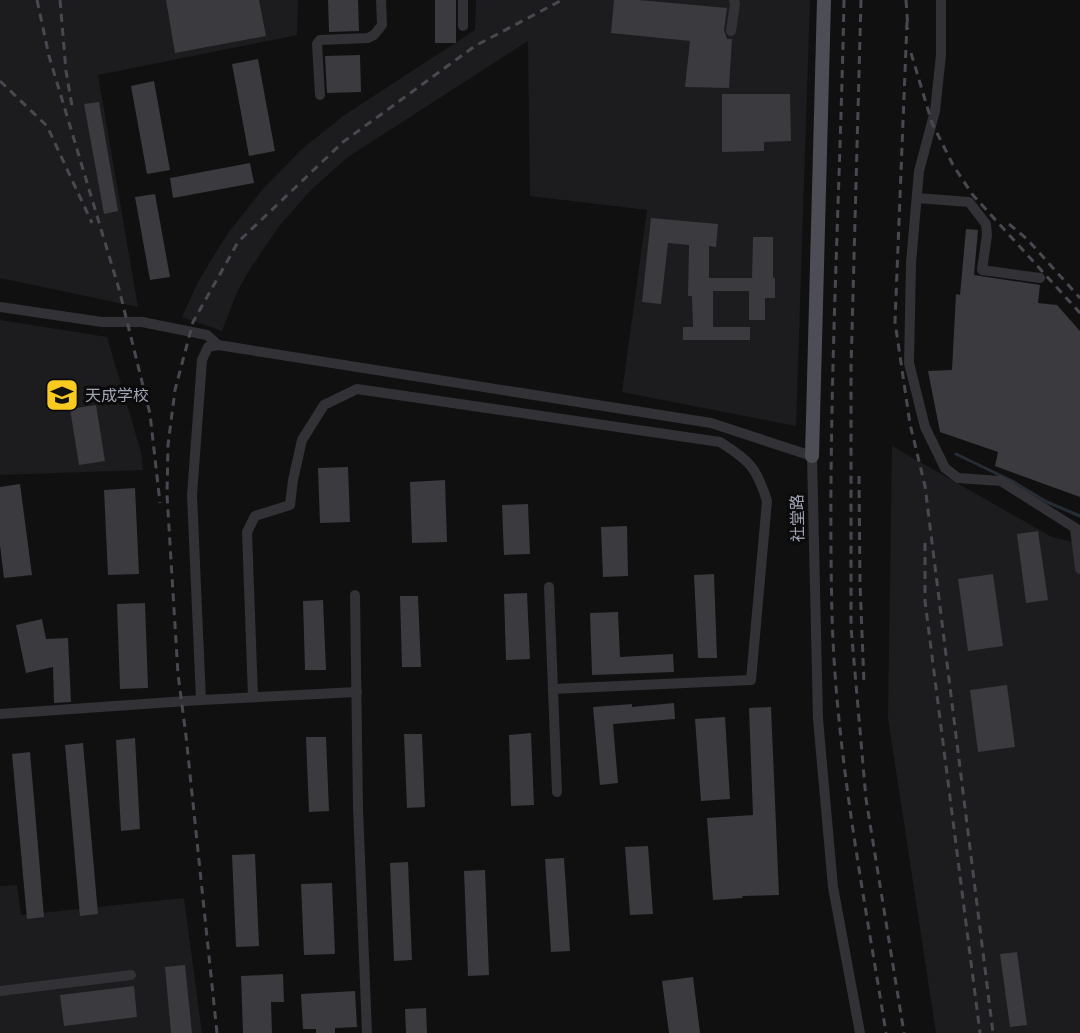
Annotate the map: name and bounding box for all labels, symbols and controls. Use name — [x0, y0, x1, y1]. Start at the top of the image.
school or university icon: 天成学校 — [44, 377, 80, 413]
place label: 天成学校 — [85, 384, 149, 406]
street label: 社堂路 — [786, 494, 808, 542]

